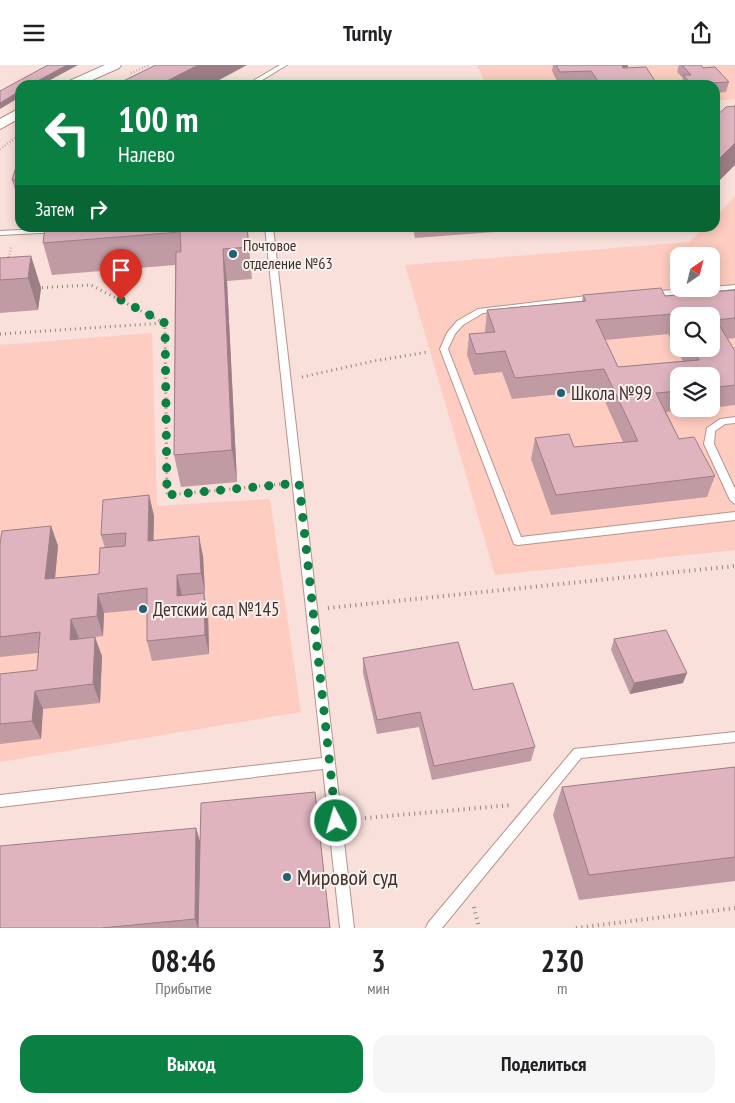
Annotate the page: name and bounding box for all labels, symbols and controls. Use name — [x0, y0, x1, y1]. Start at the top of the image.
icon: menu — [20, 19, 48, 47]
text: Turnly — [343, 19, 392, 47]
icon: share — [687, 19, 715, 47]
text: 100 m — [118, 96, 199, 142]
icon: left — [35, 100, 100, 165]
text: Налево — [118, 140, 175, 168]
icon: right — [84, 195, 112, 223]
text: Затем — [35, 197, 74, 221]
place label: Почтовое отделение №63 — [243, 235, 333, 273]
north arrow — [670, 247, 720, 297]
map controls — [670, 247, 720, 417]
marker: Почтовое отделение №63 — [227, 248, 239, 260]
pin — [100, 249, 142, 300]
icon: arrive — [107, 256, 135, 284]
button: search — [670, 307, 720, 357]
button: layers — [670, 367, 720, 417]
place label: Школа №99 — [571, 381, 652, 405]
marker: Школа №99 — [555, 387, 567, 399]
place label: Детский сад №145 — [153, 597, 280, 621]
marker: Детский сад №145 — [137, 603, 149, 615]
position arrow — [309, 794, 361, 846]
place label: Мировой суд — [297, 863, 398, 891]
marker: Мировой суд — [281, 871, 293, 883]
text: 08:46 — [151, 941, 216, 980]
text: 3 — [371, 941, 386, 980]
text: 230 — [541, 941, 584, 980]
text: Прибытие — [155, 978, 212, 998]
text: мин — [367, 978, 390, 998]
text: m — [557, 978, 568, 998]
button: Выход — [20, 1035, 363, 1093]
button: Поделиться — [373, 1035, 715, 1093]

